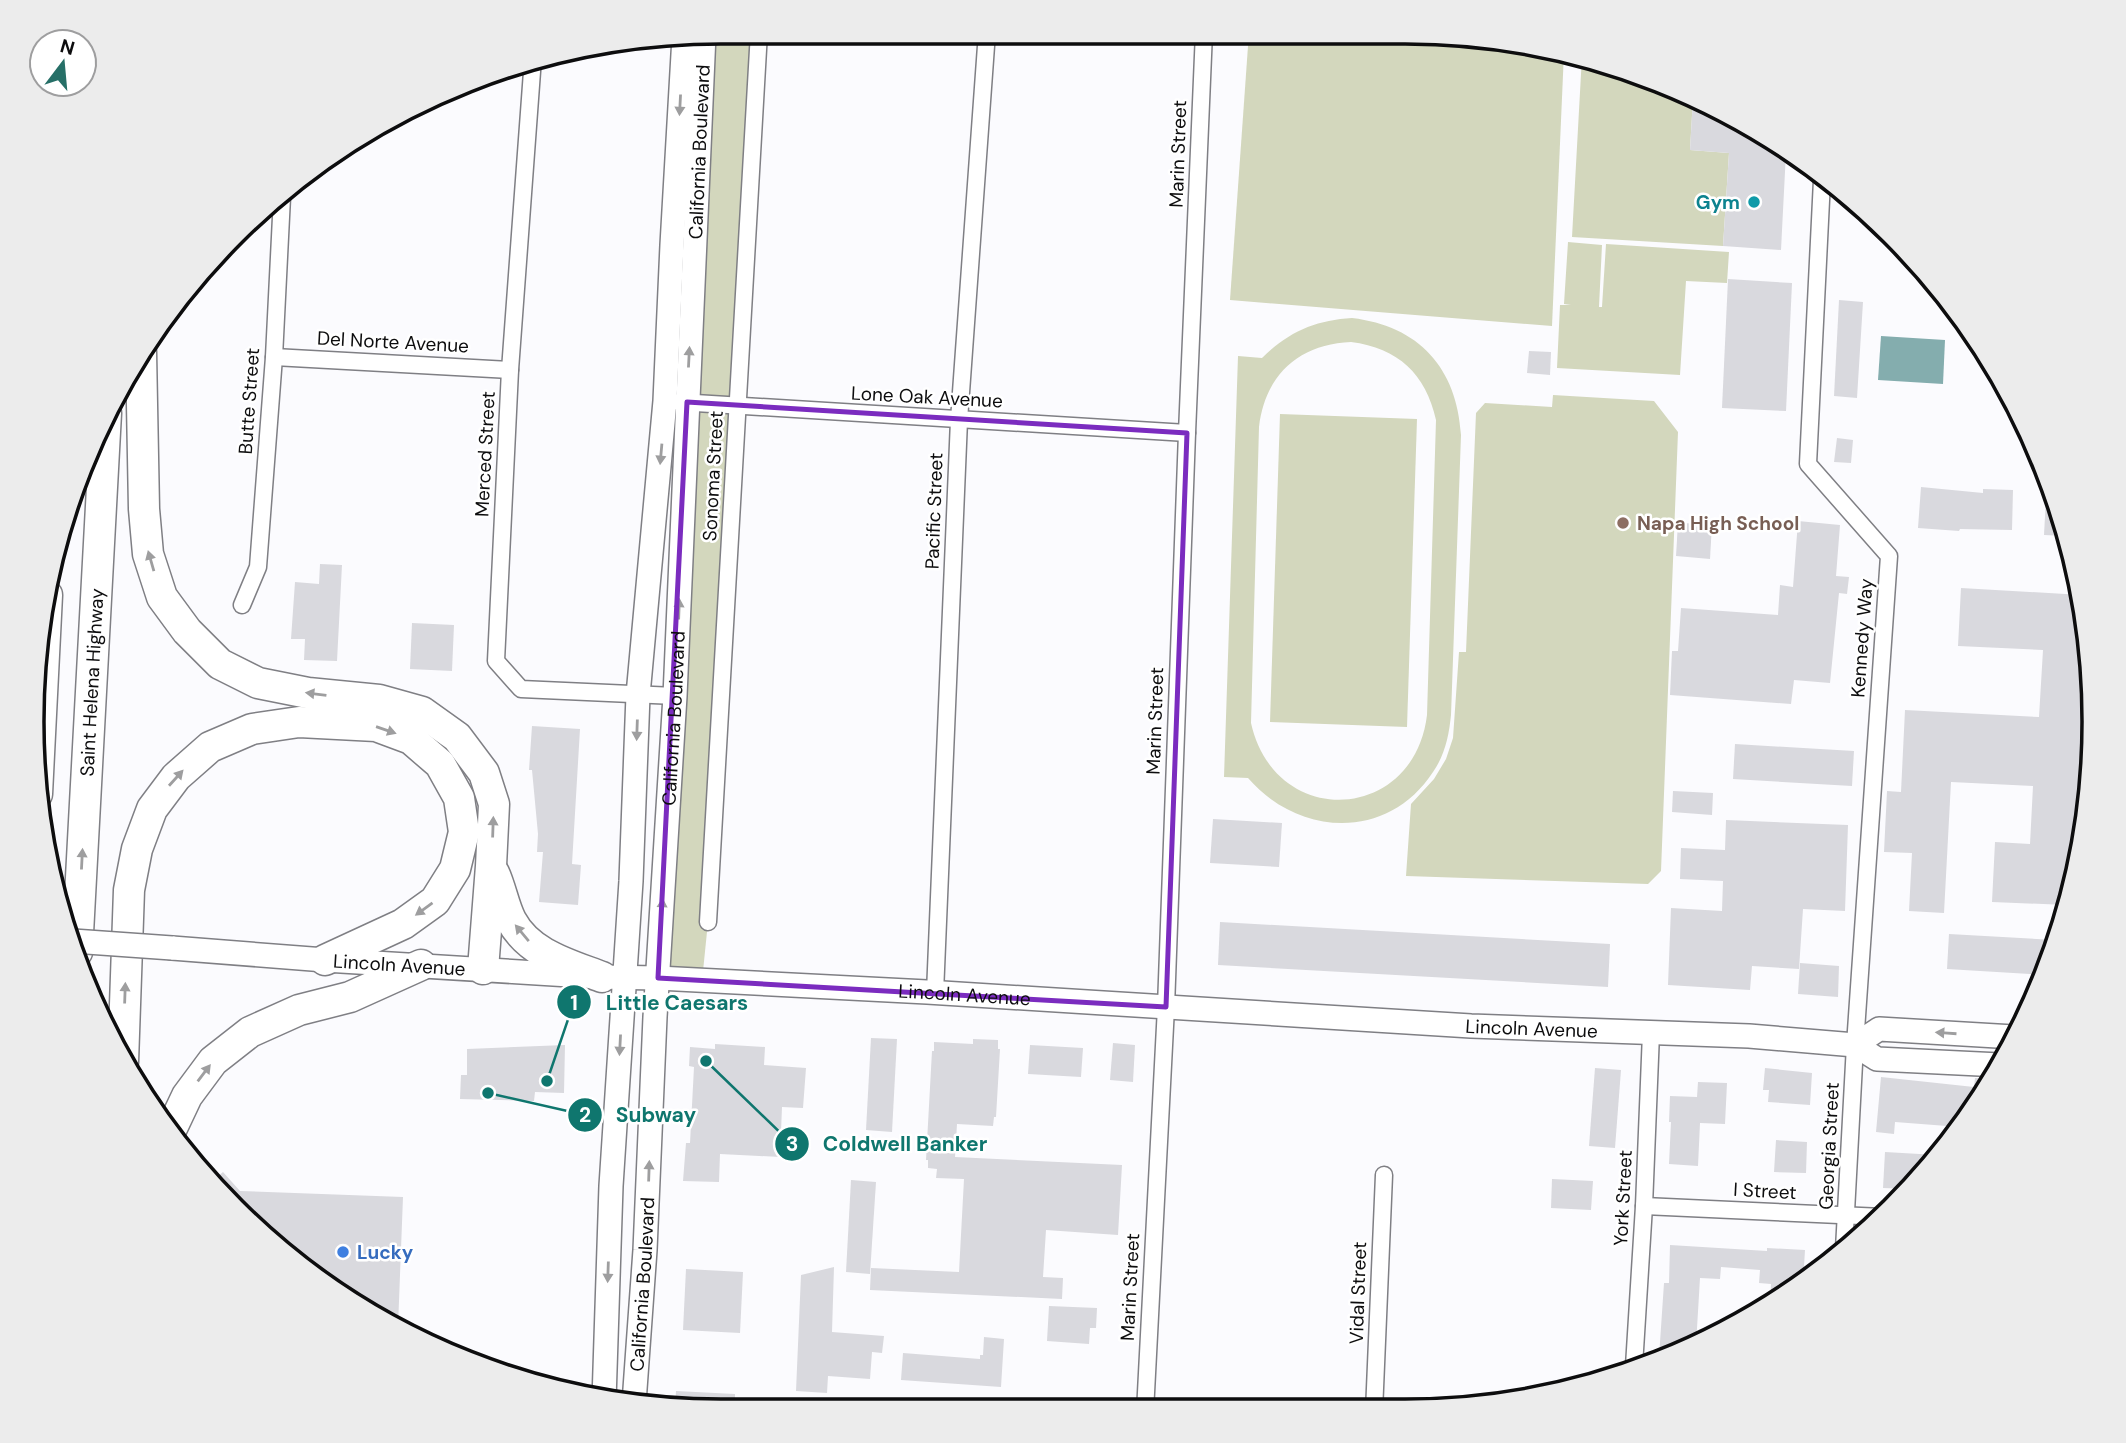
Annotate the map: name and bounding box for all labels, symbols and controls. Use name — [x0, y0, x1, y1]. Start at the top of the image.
north arrow — [28, 28, 98, 98]
text: N — [57, 33, 78, 61]
street label: California Boulevard — [683, 64, 715, 240]
one-way arrow — [674, 94, 685, 116]
street label: Marin Street — [1164, 100, 1192, 208]
place label: Gym — [1696, 190, 1740, 215]
marker: Gym — [1746, 194, 1762, 210]
street label: Del Norte Avenue — [316, 326, 470, 358]
one-way arrow — [684, 346, 695, 368]
street label: Butte Street — [233, 347, 265, 455]
street label: Lone Oak Avenue — [851, 381, 1003, 413]
street label: Merced Street — [469, 390, 501, 518]
street label: Sonoma Street — [697, 410, 729, 542]
one-way arrow — [655, 443, 666, 465]
street label: Pacific Street — [919, 452, 949, 570]
place label: Napa High School — [1637, 511, 1799, 536]
marker: Napa High School — [1615, 515, 1631, 531]
one-way arrow — [145, 549, 156, 571]
street label: Kennedy Way — [1845, 577, 1879, 698]
street label: Saint Helena Highway — [74, 587, 109, 777]
one-way arrow — [673, 598, 684, 620]
street label: California Boulevard — [656, 630, 690, 806]
street label: Marin Street — [1141, 667, 1169, 775]
one-way arrow — [304, 688, 326, 699]
one-way arrow — [631, 719, 642, 741]
one-way arrow — [376, 725, 397, 736]
one-way arrow — [168, 769, 184, 787]
one-way arrow — [488, 816, 499, 838]
one-way arrow — [77, 848, 88, 870]
one-way arrow — [657, 898, 668, 920]
one-way arrow — [415, 902, 433, 916]
one-way arrow — [515, 925, 530, 942]
street label: Lincoln Avenue — [333, 948, 466, 981]
street label: Lincoln Avenue — [898, 978, 1031, 1011]
callout: Little Caesars — [557, 981, 762, 1023]
one-way arrow — [120, 982, 131, 1004]
text: 1 — [570, 989, 578, 1017]
text: Little Caesars — [606, 989, 748, 1017]
street label: Lincoln Avenue — [1465, 1013, 1598, 1043]
one-way arrow — [1935, 1027, 1957, 1038]
one-way arrow — [614, 1034, 625, 1056]
one-way arrow — [196, 1064, 210, 1082]
street label: Georgia Street — [1813, 1082, 1845, 1210]
callout: Subway — [567, 1094, 710, 1136]
text: 2 — [579, 1101, 591, 1129]
text: Subway — [616, 1101, 696, 1129]
callout: Coldwell Banker — [774, 1123, 1002, 1165]
text: 3 — [786, 1130, 798, 1158]
text: Coldwell Banker — [823, 1130, 988, 1158]
street label: York Street — [1608, 1149, 1638, 1247]
one-way arrow — [643, 1159, 654, 1181]
street label: I Street — [1733, 1177, 1797, 1205]
street label: California Boulevard — [624, 1196, 660, 1372]
street label: Marin Street — [1115, 1233, 1145, 1341]
place label: Lucky — [357, 1240, 414, 1265]
street label: Vidal Street — [1344, 1241, 1372, 1345]
marker: Lucky — [335, 1244, 351, 1260]
one-way arrow — [603, 1262, 614, 1284]

